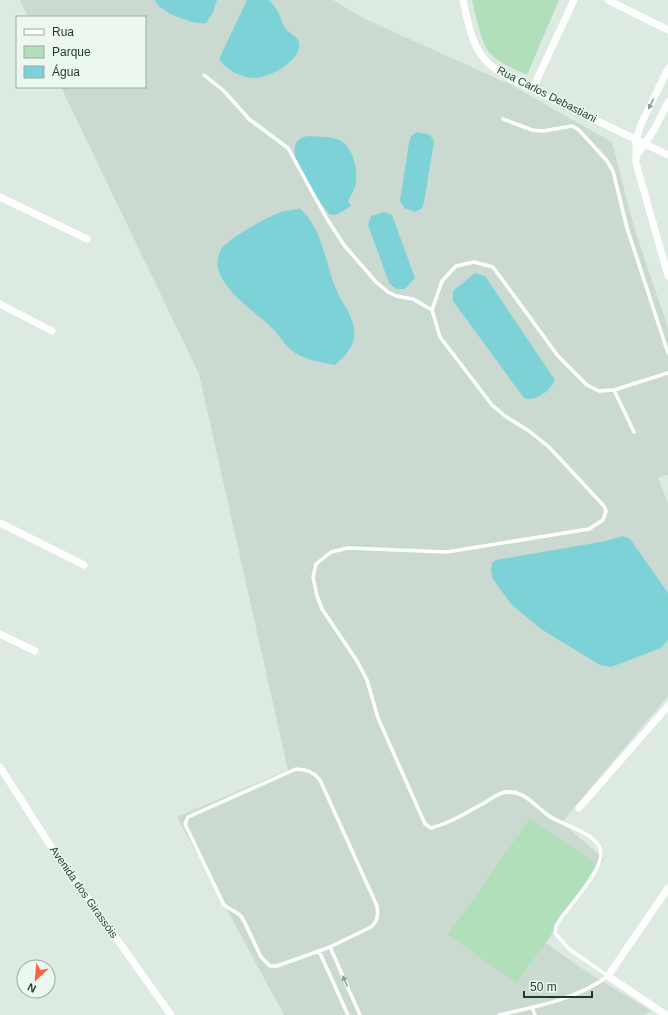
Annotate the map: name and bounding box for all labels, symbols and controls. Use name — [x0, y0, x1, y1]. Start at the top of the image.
legend — [16, 16, 146, 88]
text: Rua — [52, 25, 74, 39]
text: Parque — [52, 45, 91, 59]
text: Água — [52, 64, 80, 79]
street label: Rua Carlos Debastiani — [495, 64, 599, 124]
one-way arrow — [648, 99, 654, 110]
street label: Avenida dos Girassóis — [48, 844, 121, 941]
north arrow — [16, 959, 56, 999]
scale bar — [524, 973, 592, 999]
one-way arrow — [342, 975, 348, 987]
text: 50 m — [530, 980, 557, 994]
text: N — [25, 981, 38, 995]

